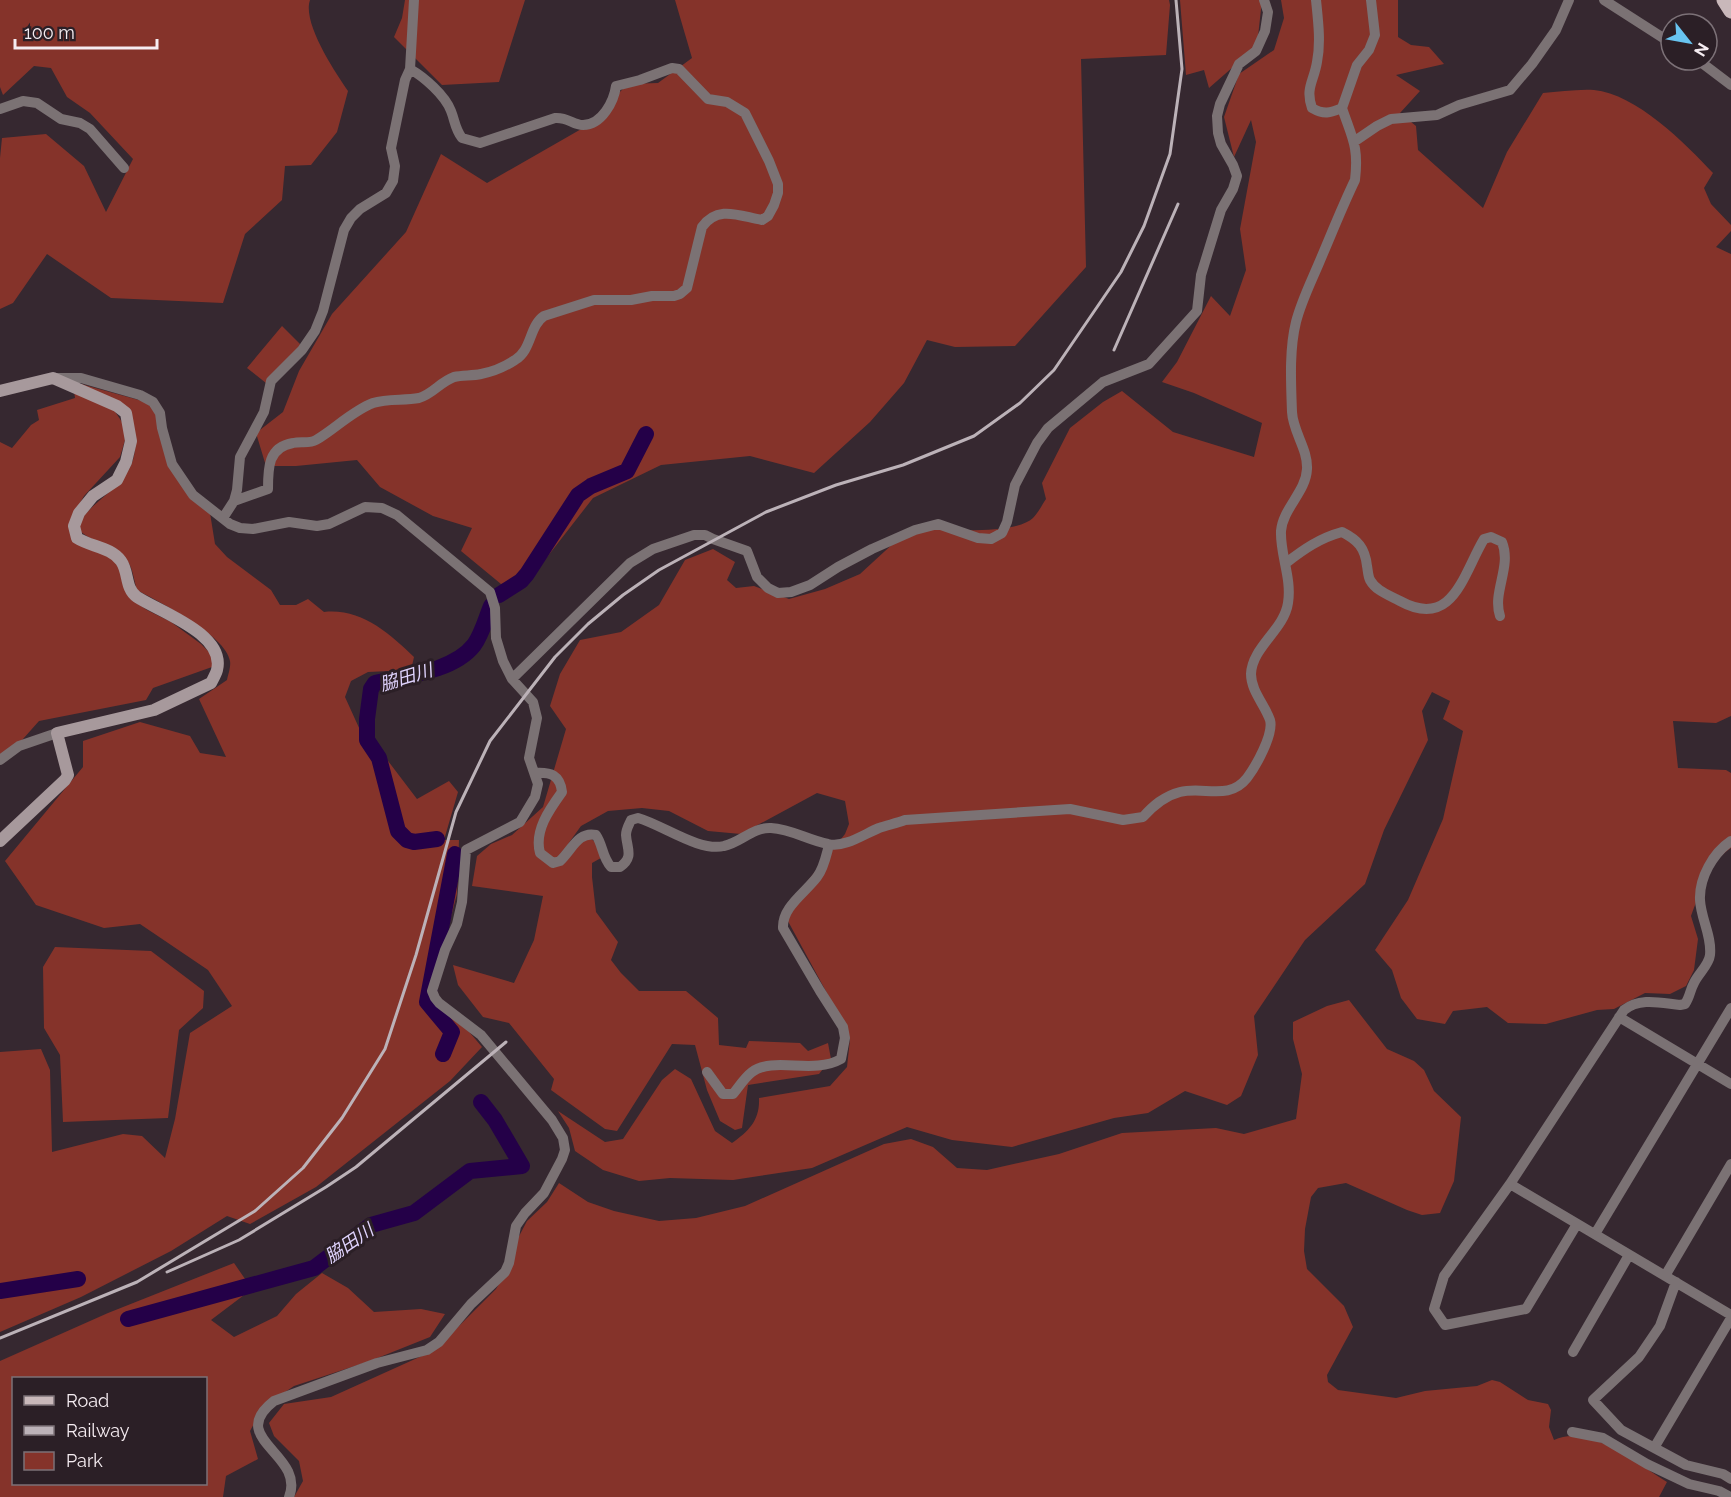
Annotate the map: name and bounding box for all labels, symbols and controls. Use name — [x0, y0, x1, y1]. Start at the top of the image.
scale bar — [15, 12, 158, 50]
north arrow — [1659, 12, 1719, 72]
text: 100 m — [24, 22, 75, 43]
text: N — [1690, 39, 1713, 60]
water label: 脇田川 — [377, 658, 437, 695]
water label: 脇田川 — [321, 1218, 379, 1267]
legend — [12, 1377, 207, 1485]
text: Road — [66, 1390, 109, 1411]
text: Railway — [66, 1420, 130, 1441]
text: Park — [66, 1450, 103, 1471]

